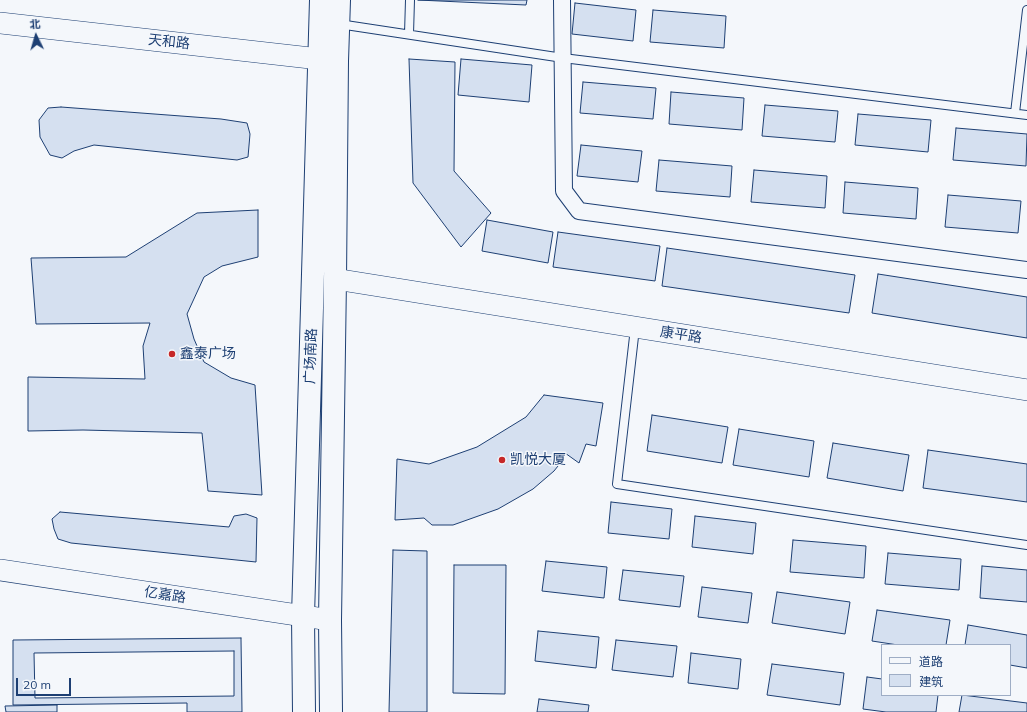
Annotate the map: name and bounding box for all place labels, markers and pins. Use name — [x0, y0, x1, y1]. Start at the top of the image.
place label: 鑫泰广场 — [180, 346, 236, 362]
marker: 鑫泰广场 — [167, 349, 177, 359]
place label: 凯悦大厦 — [510, 452, 566, 468]
marker: 凯悦大厦 — [497, 455, 507, 465]

